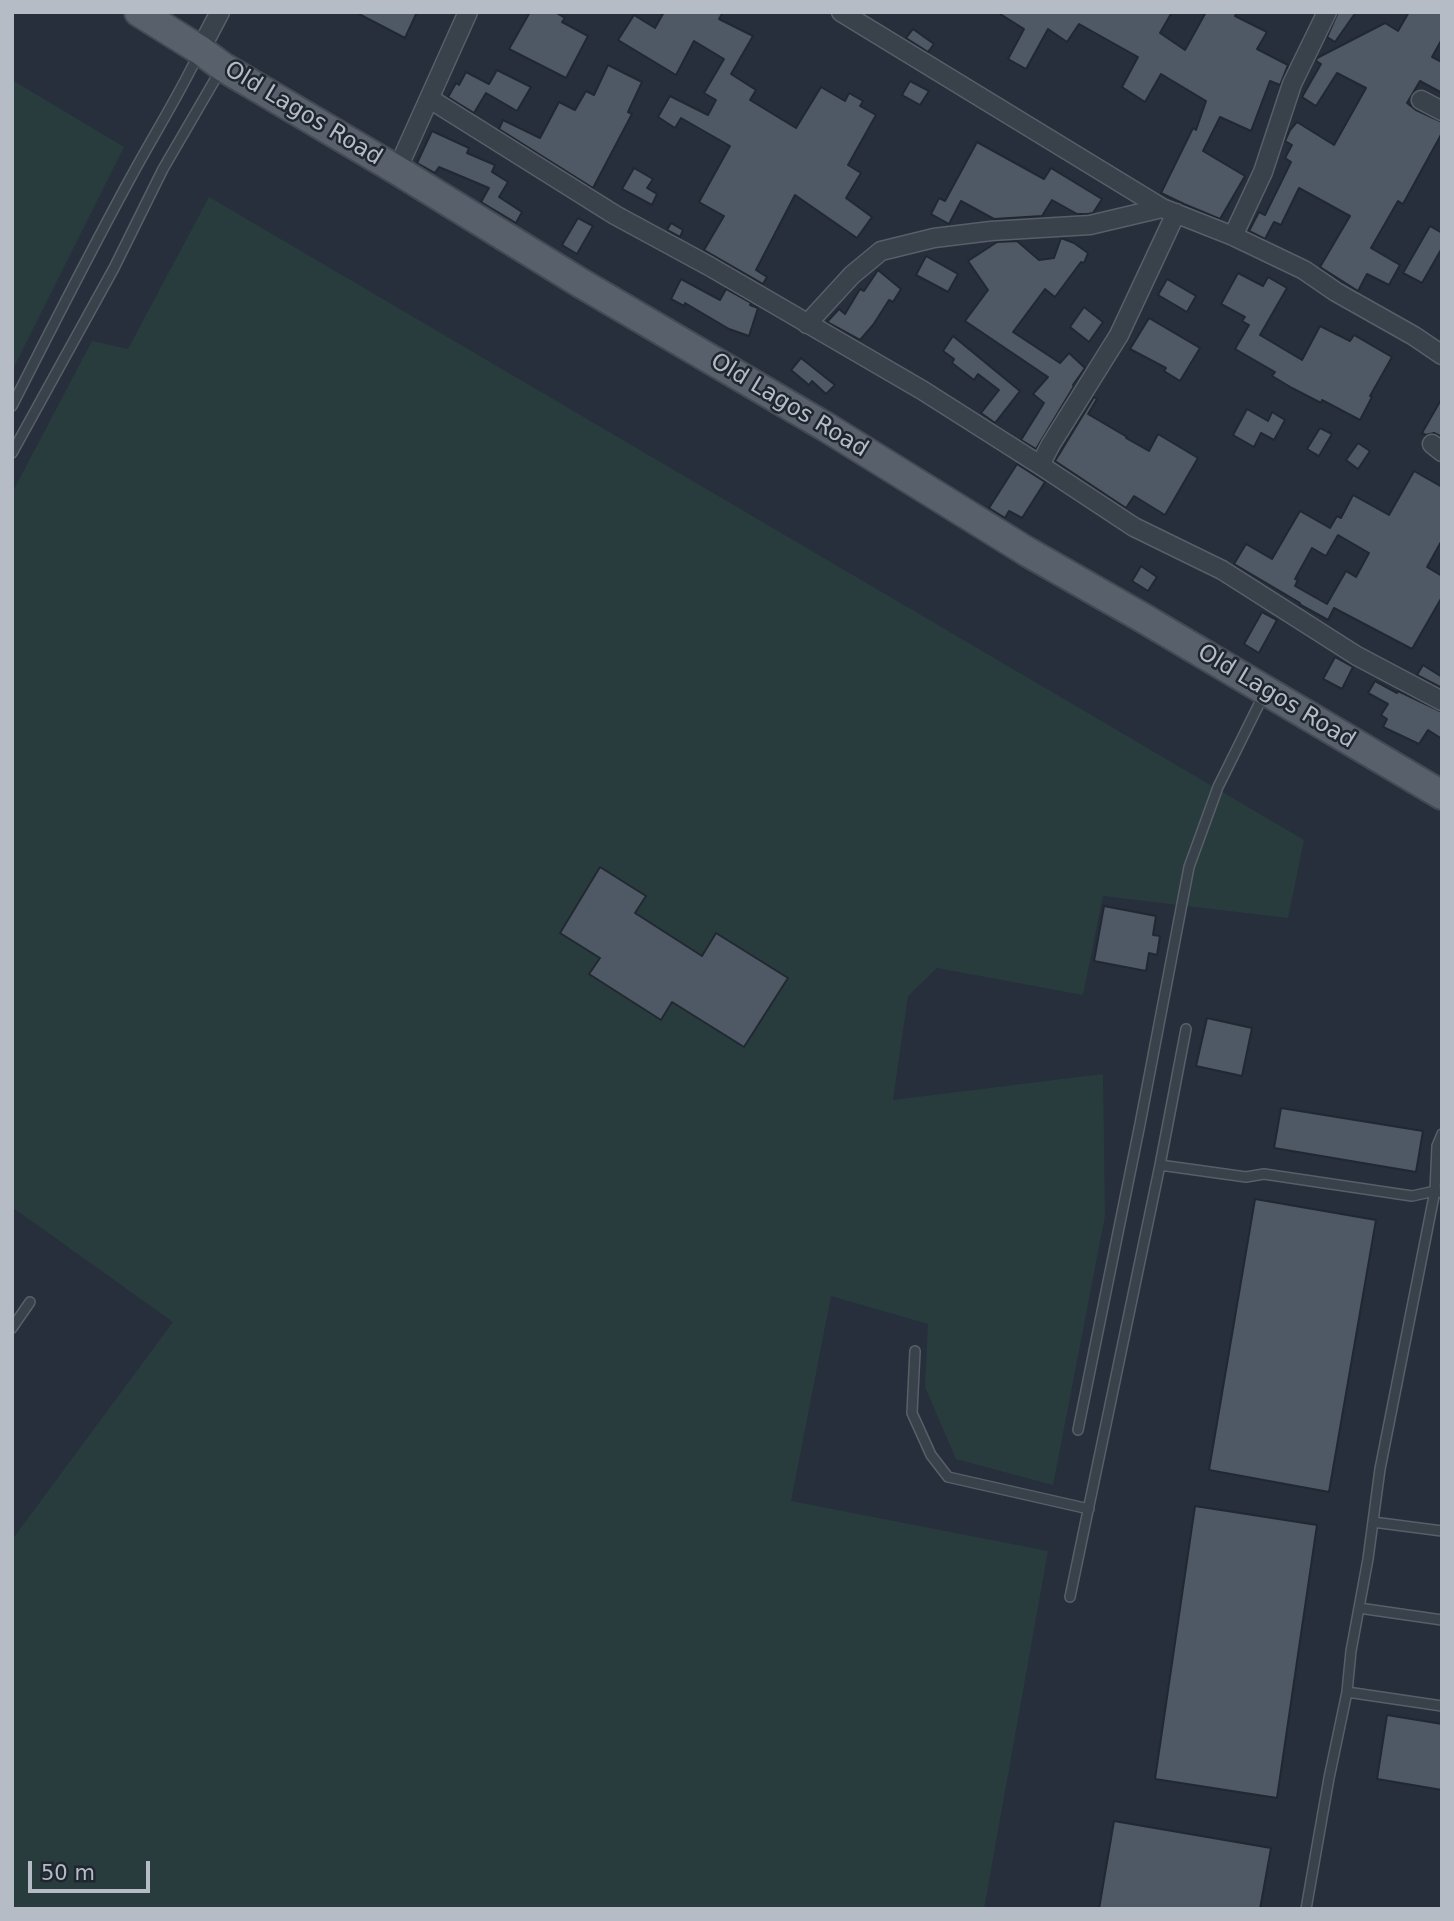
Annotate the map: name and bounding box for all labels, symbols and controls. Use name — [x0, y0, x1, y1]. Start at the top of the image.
street label: Old Lagos Road — [219, 56, 387, 172]
street label: Old Lagos Road — [705, 348, 873, 464]
street label: Old Lagos Road — [1192, 639, 1360, 755]
scale bar — [32, 1848, 154, 1892]
text: 50 m — [41, 1861, 95, 1885]

